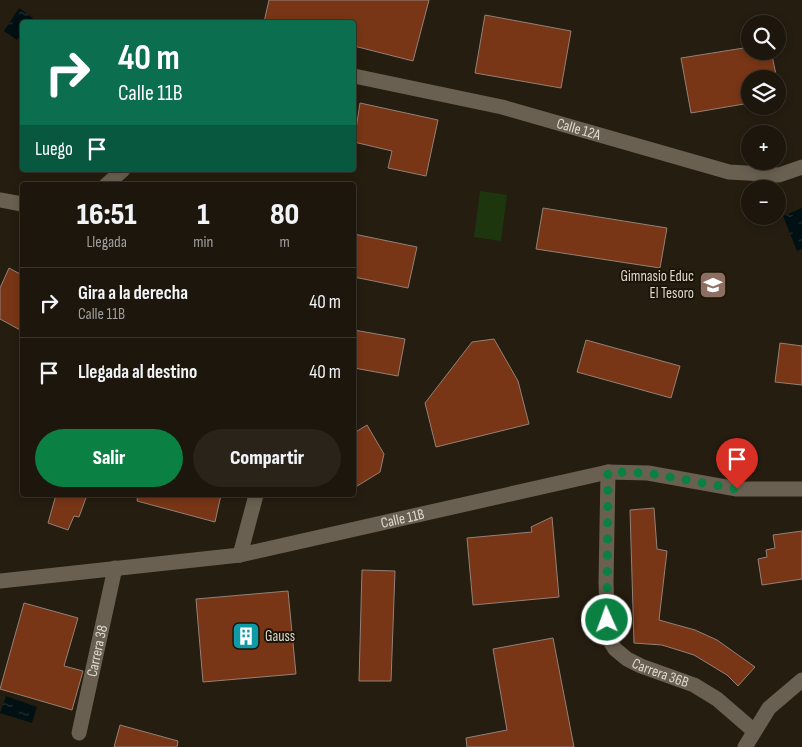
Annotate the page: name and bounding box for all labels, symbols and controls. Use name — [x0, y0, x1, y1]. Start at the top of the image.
map controls — [741, 15, 786, 225]
button: search — [741, 15, 786, 60]
text: 40 m — [118, 37, 180, 80]
icon: right — [35, 40, 100, 105]
button: layers — [741, 70, 786, 115]
text: Calle 11B — [118, 80, 183, 107]
street label: Calle 12A — [554, 114, 603, 145]
button: + — [741, 125, 786, 170]
icon: arrive — [83, 135, 111, 163]
text: Luego — [35, 138, 73, 161]
button: − — [741, 180, 786, 225]
text: 16:51 — [77, 197, 137, 233]
text: 1 — [197, 197, 209, 233]
text: 80 — [270, 197, 299, 233]
text: Llegada — [86, 233, 127, 252]
text: min — [193, 233, 213, 252]
text: m — [280, 233, 290, 252]
place label: Gimnasio Educ El Tesoro — [620, 267, 694, 303]
school or university icon: Gimnasio Educ El Tesoro — [698, 270, 728, 300]
text: Gira a la derecha — [78, 282, 188, 305]
icon: right — [35, 289, 63, 317]
text: 40 m — [309, 291, 341, 314]
text: Calle 11B — [78, 305, 125, 324]
icon: arrive — [35, 359, 63, 387]
text: Llegada al destino — [78, 361, 197, 384]
text: 40 m — [309, 361, 341, 384]
button: Salir — [35, 429, 183, 487]
button: Compartir — [193, 429, 341, 487]
pin — [716, 438, 758, 489]
icon: arrive — [723, 445, 751, 473]
street label: Calle 11B — [379, 505, 427, 533]
position arrow — [580, 593, 632, 645]
building icon: Gauss — [231, 621, 261, 651]
street label: Carrera 38 — [83, 623, 112, 679]
place label: Gauss — [265, 627, 295, 646]
street label: Carrera 36B — [629, 654, 692, 692]

